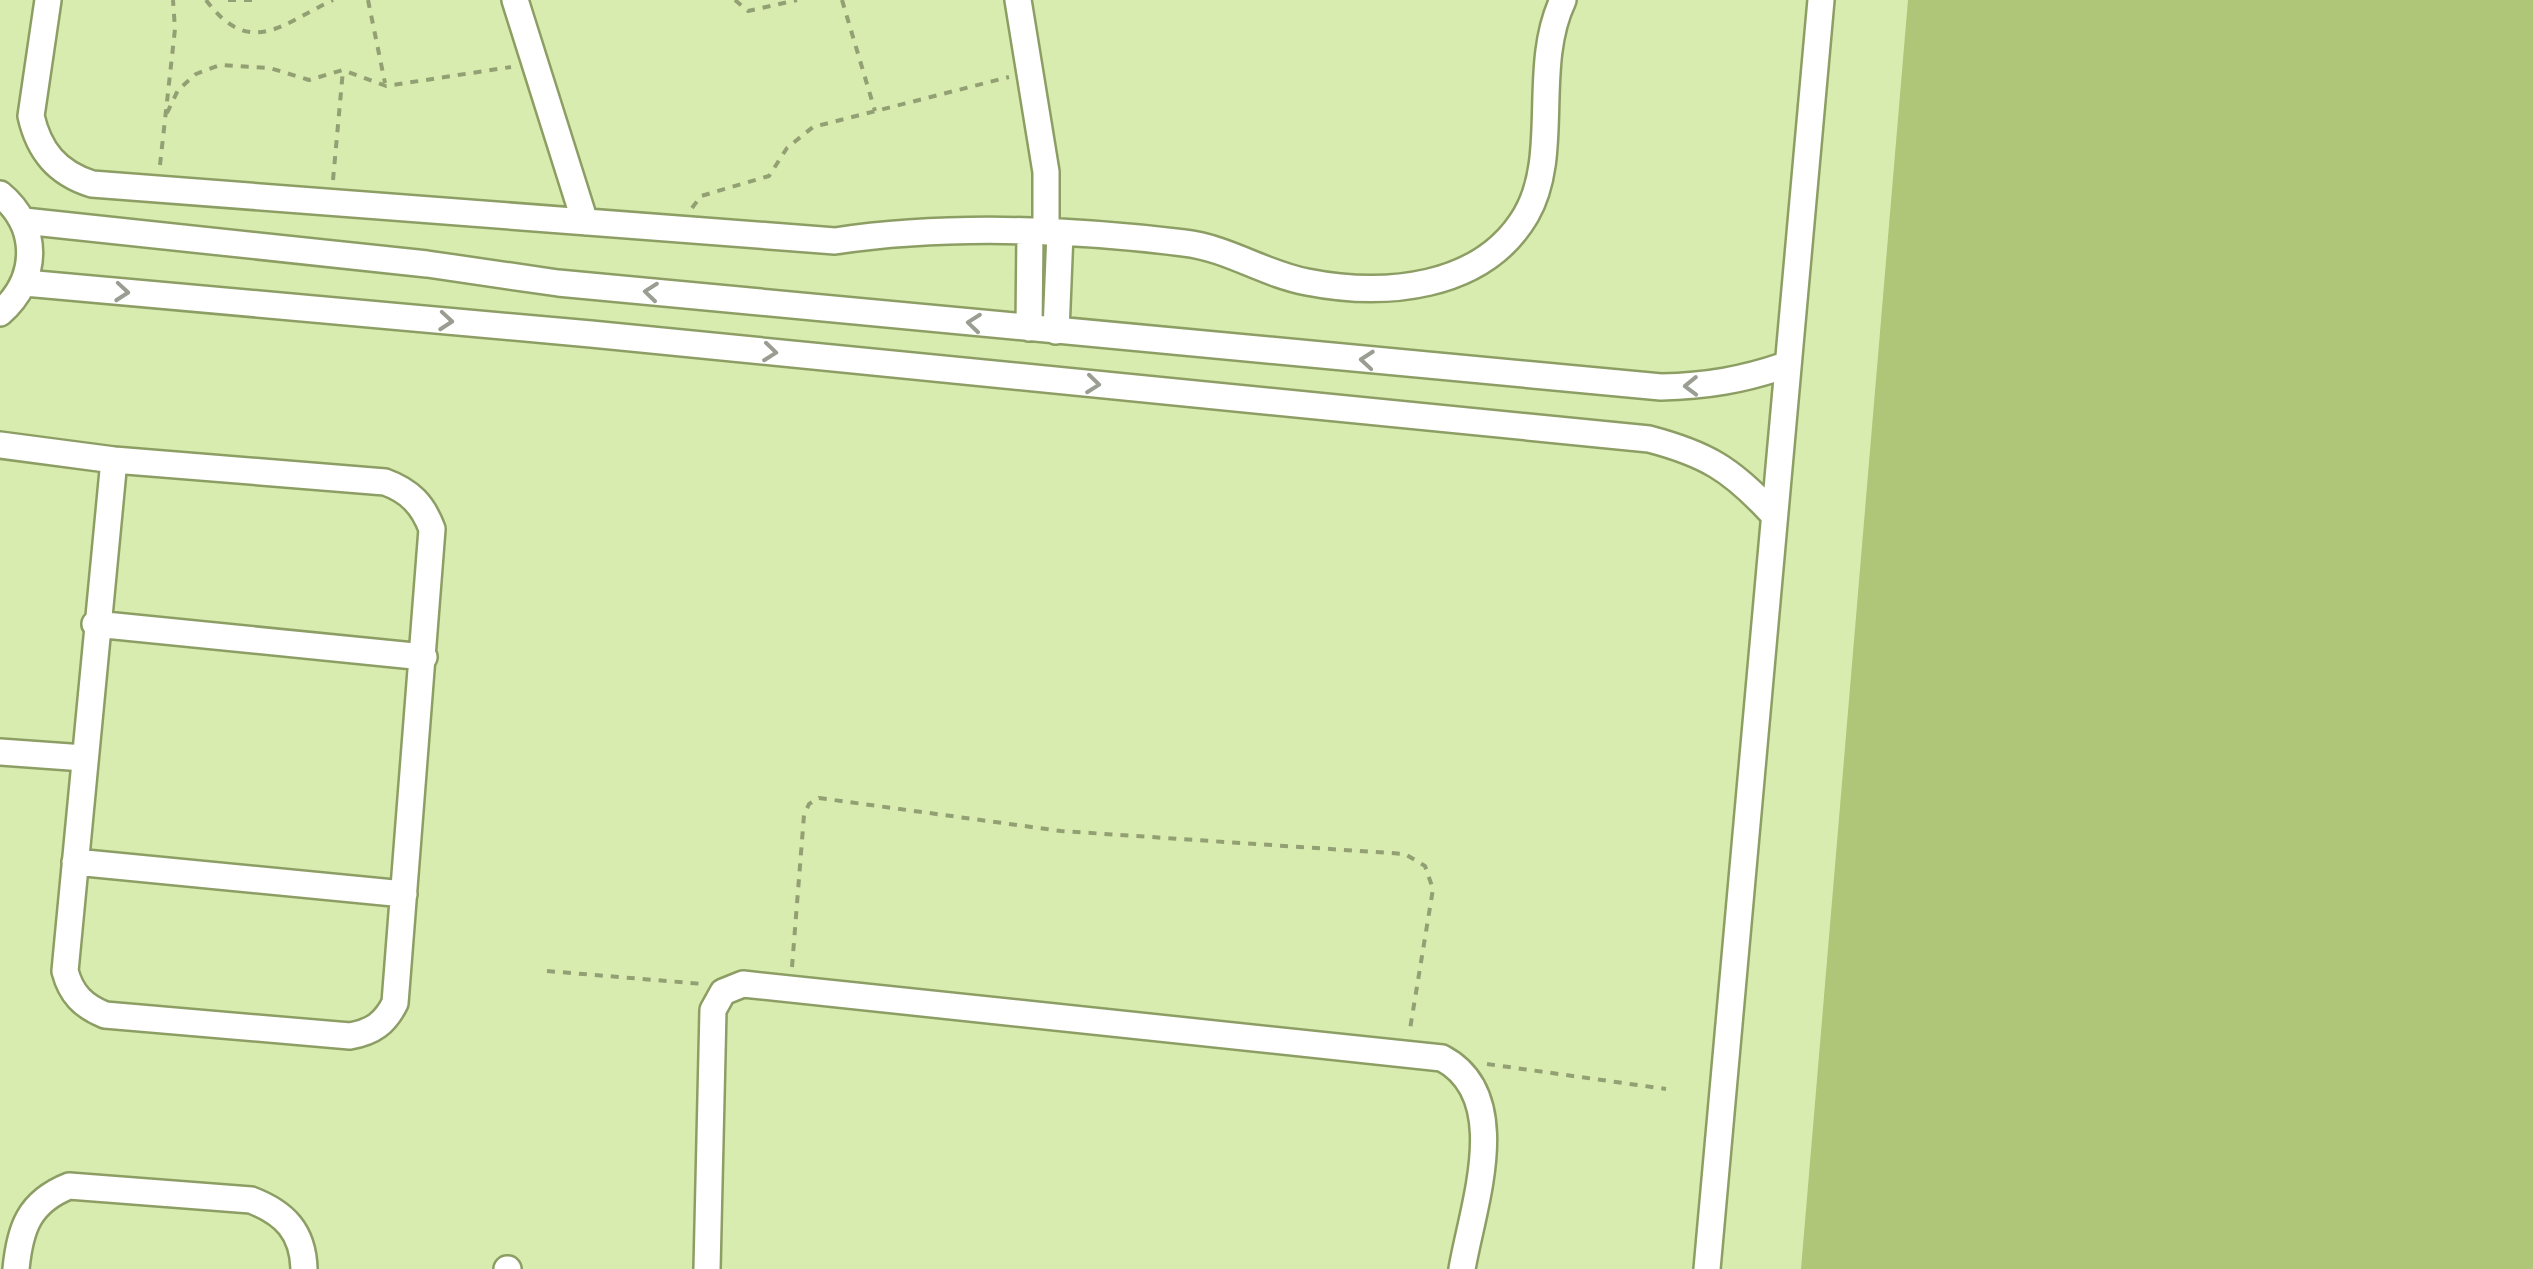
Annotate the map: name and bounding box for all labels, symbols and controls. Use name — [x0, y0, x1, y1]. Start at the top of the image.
one-way arrow — [115, 280, 131, 302]
one-way arrow — [642, 281, 658, 303]
one-way arrow — [438, 309, 454, 331]
one-way arrow — [966, 313, 982, 334]
one-way arrow — [762, 340, 778, 362]
one-way arrow — [1359, 350, 1375, 372]
one-way arrow — [1085, 373, 1101, 394]
one-way arrow — [1683, 375, 1698, 397]

